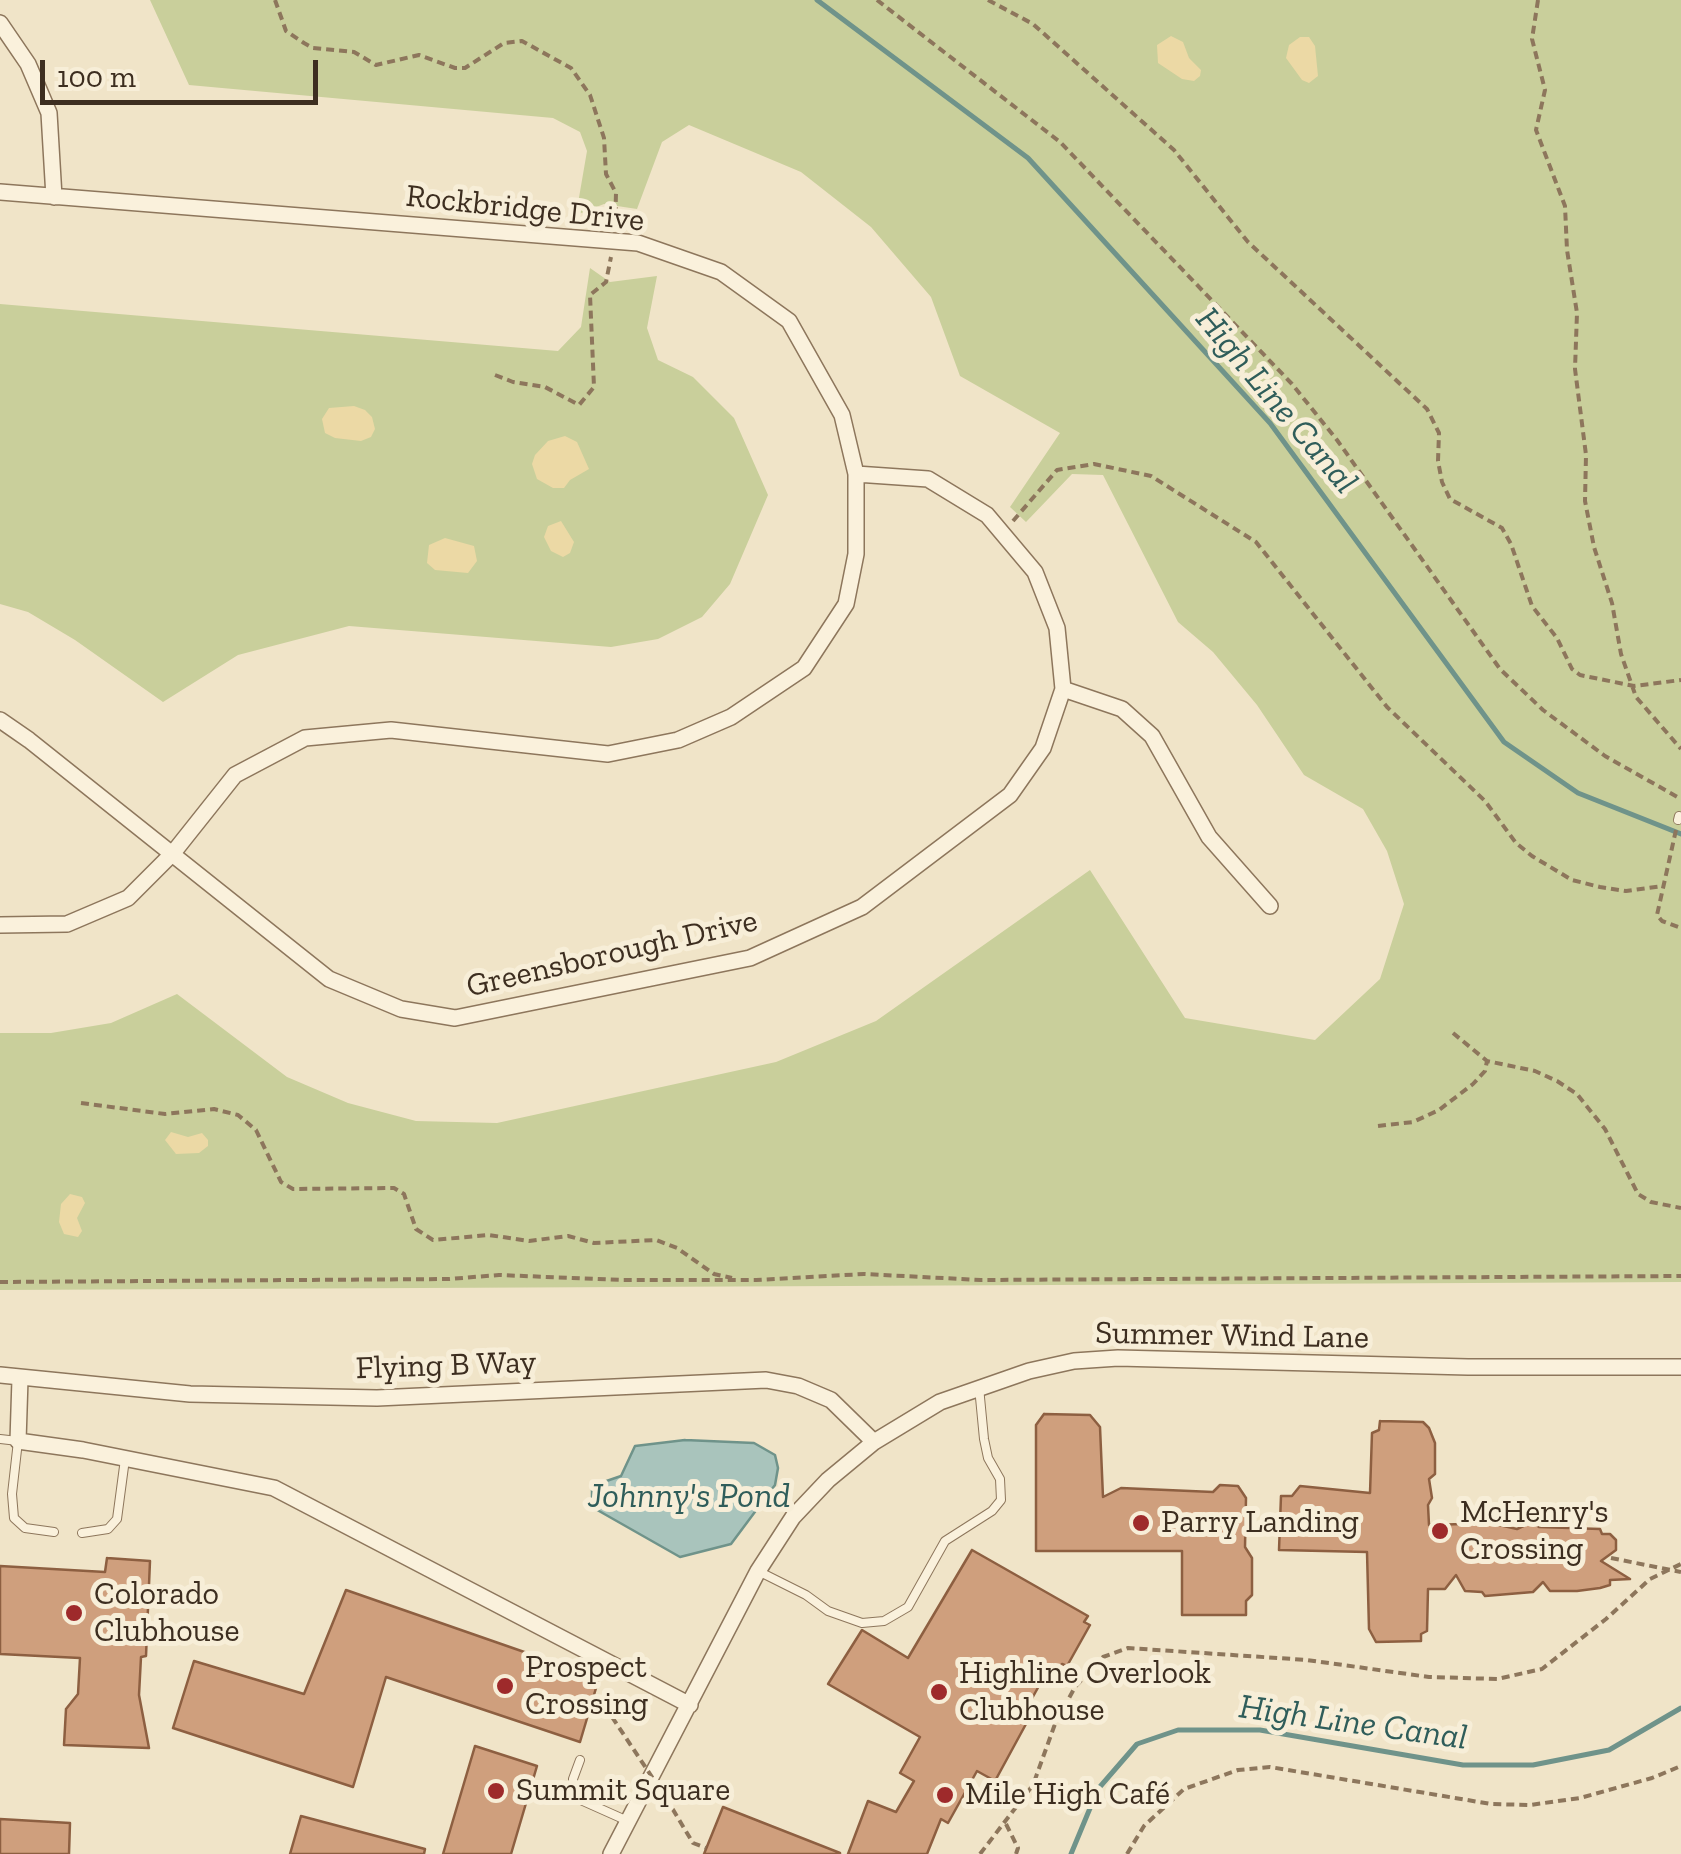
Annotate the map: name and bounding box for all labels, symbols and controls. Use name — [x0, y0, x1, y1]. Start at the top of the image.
scale bar — [45, 40, 322, 102]
text: 100 m — [57, 59, 136, 95]
street label: Rockbridge Drive — [404, 177, 646, 241]
water label: High Line Canal — [1186, 299, 1366, 503]
street label: Greensborough Drive — [463, 902, 761, 1006]
street label: Summer Wind Lane — [1095, 1314, 1369, 1358]
street label: Flying B Way — [355, 1344, 537, 1388]
water label: Johnny's Pond — [588, 1476, 790, 1518]
place label: McHenry's Crossing — [1460, 1494, 1609, 1569]
place label: Parry Landing — [1161, 1504, 1359, 1542]
marker: Parry Landing — [1130, 1512, 1152, 1534]
marker: McHenry's Crossing — [1429, 1520, 1451, 1542]
place label: Colorado Clubhouse — [94, 1576, 240, 1651]
marker: Colorado Clubhouse — [63, 1602, 85, 1624]
place label: Prospect Crossing — [525, 1649, 648, 1724]
place label: Highline Overlook Clubhouse — [959, 1655, 1211, 1730]
marker: Prospect Crossing — [494, 1675, 516, 1697]
marker: Highline Overlook Clubhouse — [928, 1681, 950, 1703]
water label: High Line Canal — [1236, 1686, 1470, 1760]
place label: Summit Square — [516, 1772, 730, 1810]
place label: Mile High Café — [965, 1776, 1170, 1814]
marker: Summit Square — [485, 1780, 507, 1802]
marker: Mile High Café — [934, 1784, 956, 1806]

